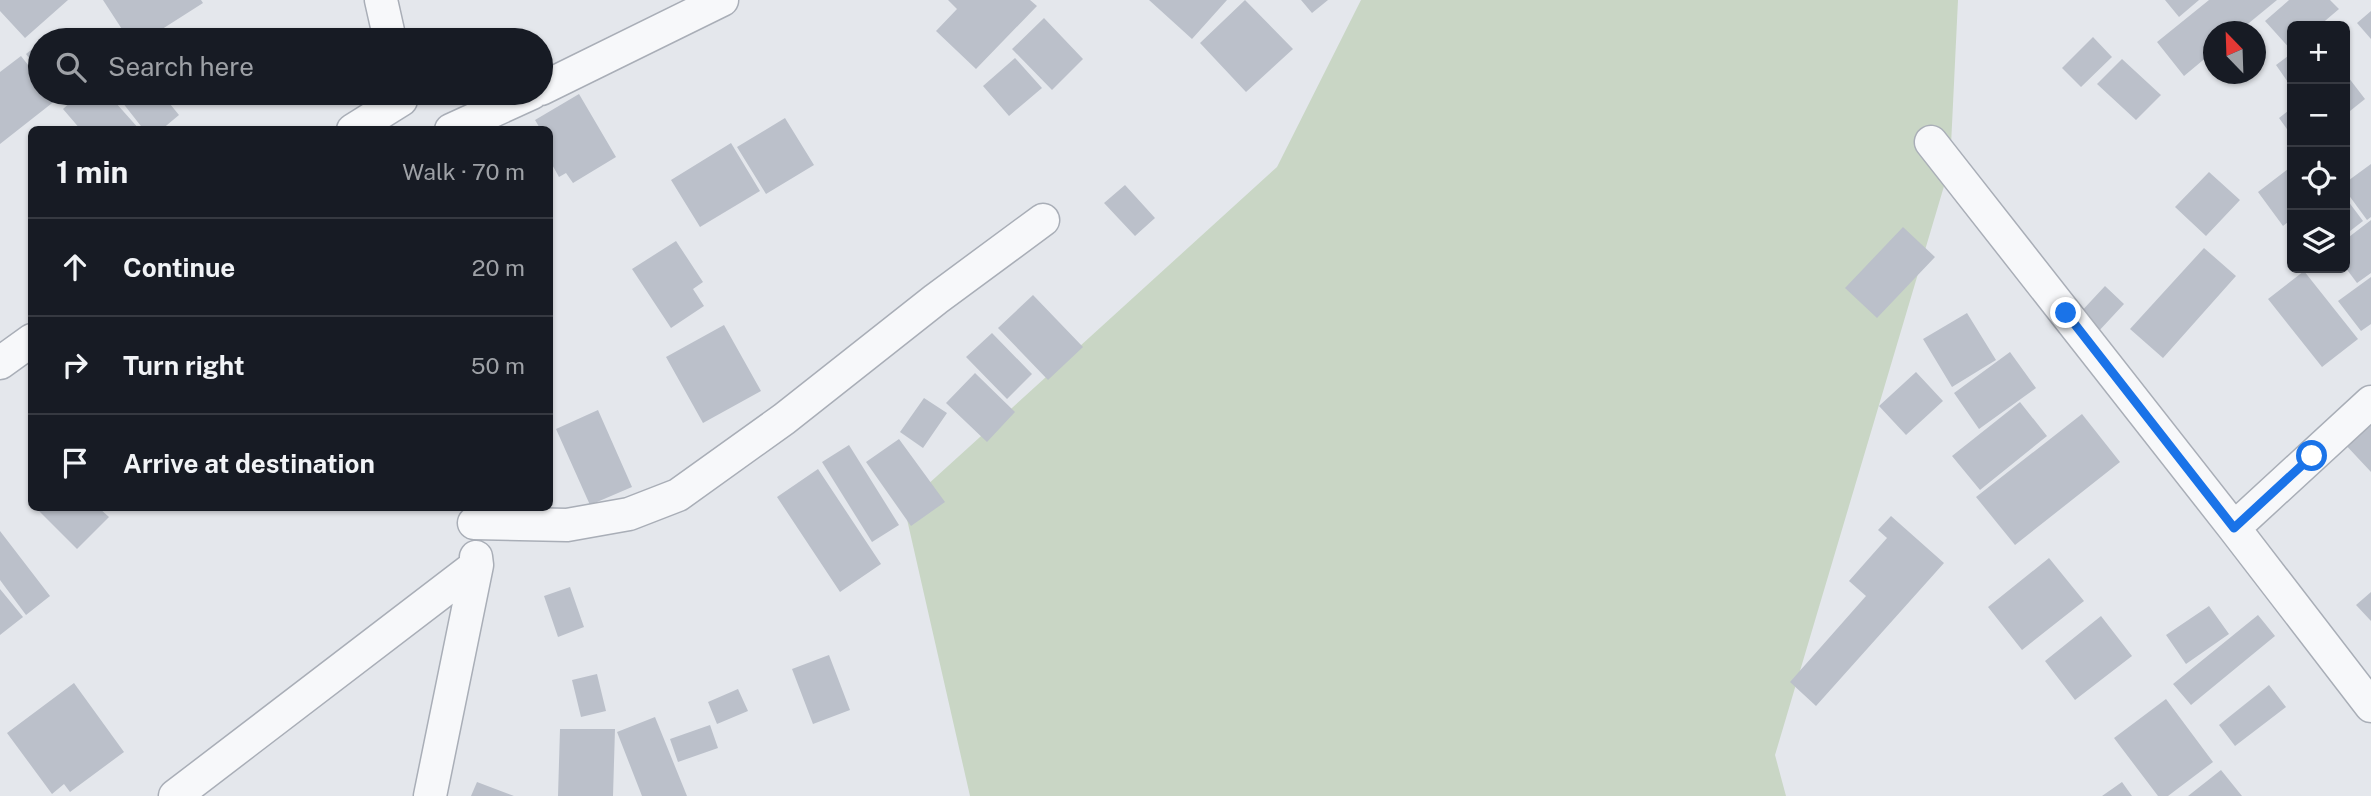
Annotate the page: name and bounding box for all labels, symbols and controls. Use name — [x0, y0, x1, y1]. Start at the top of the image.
north arrow — [2203, 21, 2266, 84]
map controls — [2287, 21, 2350, 273]
button: + — [2287, 21, 2350, 84]
search box — [28, 28, 553, 105]
icon: search — [52, 48, 90, 86]
text: Search here — [108, 51, 254, 82]
button: − — [2287, 84, 2350, 147]
button: locate — [2287, 147, 2350, 210]
text: 1 min — [56, 154, 128, 190]
text: Walk · 70 m — [402, 158, 525, 185]
button: layers — [2287, 210, 2350, 273]
icon: ahead — [56, 248, 94, 286]
text: Continue — [123, 252, 235, 283]
text: 20 m — [472, 254, 525, 281]
route end — [2050, 297, 2081, 328]
icon: right — [56, 346, 94, 384]
text: Turn right — [123, 350, 245, 381]
text: 50 m — [471, 352, 525, 379]
route start — [2296, 440, 2327, 471]
icon: arrive — [56, 444, 94, 482]
text: Arrive at destination — [123, 448, 375, 479]

